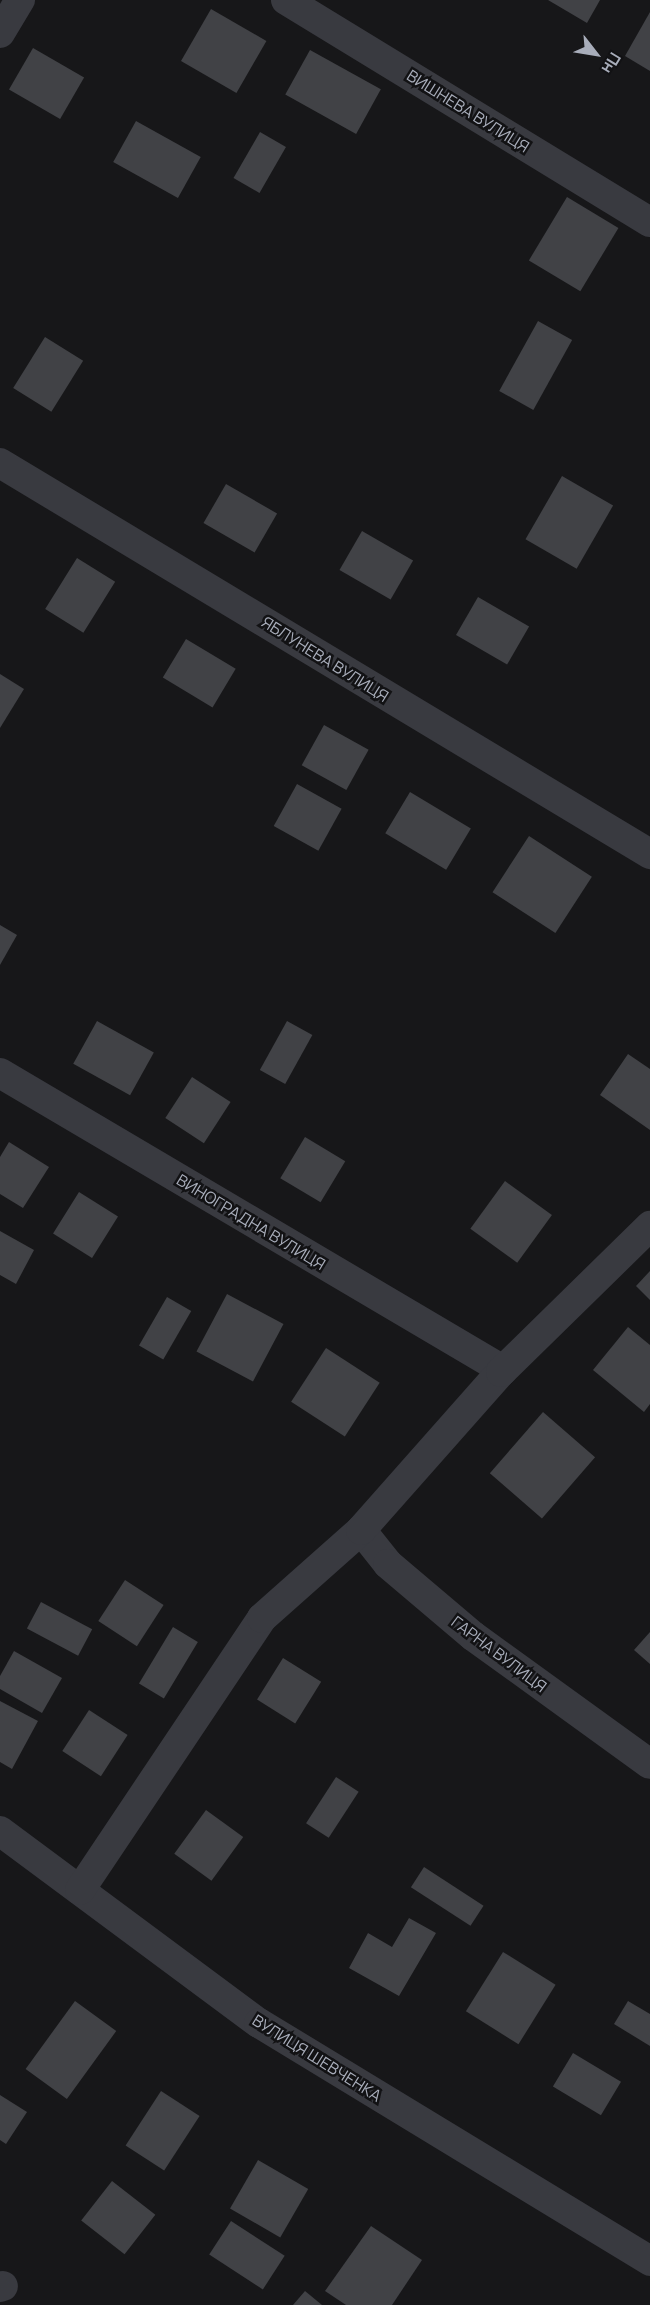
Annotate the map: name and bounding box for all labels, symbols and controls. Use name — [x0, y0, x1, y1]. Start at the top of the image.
north arrow — [566, 24, 626, 84]
text: Пн — [596, 48, 626, 78]
street label: ВИШНЕВА ВУЛИЦЯ — [403, 66, 533, 156]
street label: ЯБЛУНЕВА ВУЛИЦЯ — [258, 612, 392, 706]
street label: ВИНОГРАДНА ВУЛИЦЯ — [173, 1170, 329, 1274]
street label: ГАРНА ВУЛИЦЯ — [448, 1612, 550, 1696]
street label: ВУЛИЦЯ ШЕВЧЕНКА — [249, 2010, 385, 2106]

